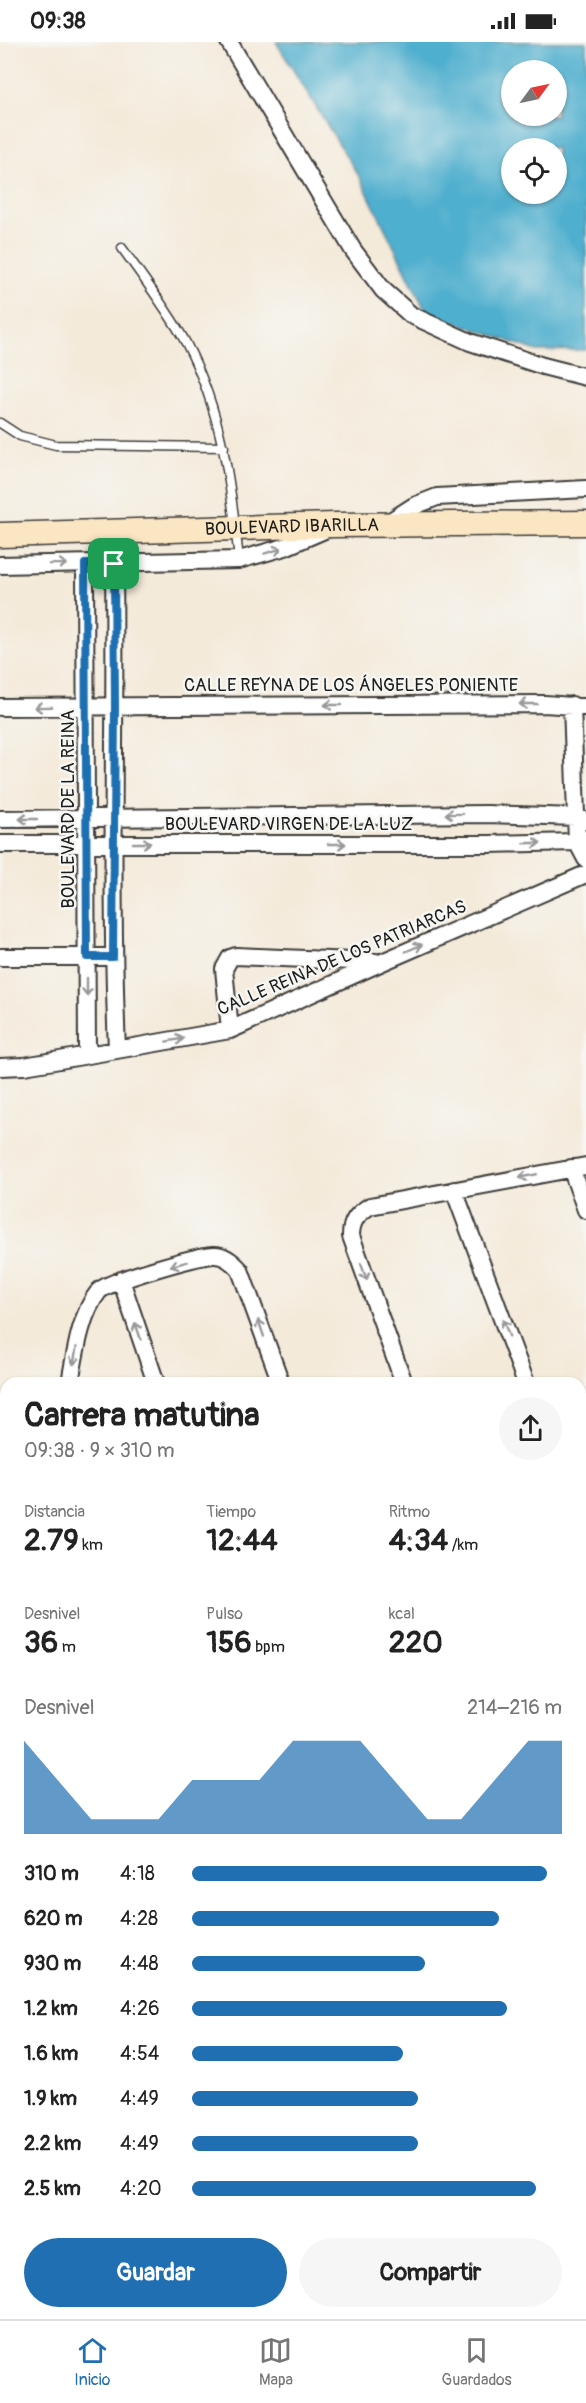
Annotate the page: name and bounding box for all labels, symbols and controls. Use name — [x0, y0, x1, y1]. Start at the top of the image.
text: 09:38 — [30, 7, 86, 35]
north arrow — [501, 60, 567, 126]
map controls — [501, 60, 567, 204]
button: locate — [501, 138, 567, 204]
street label: BOULEVARD IBARILLA — [204, 513, 379, 540]
pin — [88, 538, 139, 589]
one-way arrow — [263, 545, 282, 556]
icon: arrive — [97, 547, 130, 580]
one-way arrow — [48, 558, 68, 570]
street label: CALLE REYNA DE LOS ÁNGELES PONIENTE — [184, 674, 518, 697]
one-way arrow — [518, 698, 538, 710]
one-way arrow — [323, 699, 343, 711]
one-way arrow — [34, 701, 54, 712]
street label: BOULEVARD DE LA REINA — [57, 709, 80, 908]
one-way arrow — [445, 808, 465, 820]
one-way arrow — [19, 813, 39, 825]
street label: BOULEVARD VIRGEN DE LA LUZ — [165, 813, 413, 836]
one-way arrow — [132, 837, 152, 849]
one-way arrow — [522, 837, 542, 849]
one-way arrow — [327, 838, 347, 850]
street label: CALLE REINA DE LOS PATRIARCAS — [214, 895, 470, 1021]
one-way arrow — [405, 942, 423, 953]
one-way arrow — [81, 976, 93, 996]
one-way arrow — [165, 1034, 184, 1045]
one-way arrow — [519, 1171, 539, 1182]
one-way arrow — [170, 1258, 189, 1270]
one-way arrow — [359, 1262, 370, 1281]
one-way arrow — [255, 1319, 266, 1338]
one-way arrow — [499, 1319, 510, 1338]
one-way arrow — [132, 1322, 143, 1341]
one-way arrow — [69, 1346, 80, 1365]
text: Carrera matutina — [24, 1395, 260, 1436]
button: share — [499, 1397, 562, 1460]
text: 09:38 · 9 × 310 m — [24, 1438, 174, 1463]
text: Distancia — [24, 1502, 85, 1522]
text: Tiempo — [206, 1502, 256, 1522]
text: Ritmo — [389, 1502, 430, 1522]
text: 2.79 — [24, 1522, 79, 1559]
text: 12:44 — [206, 1522, 278, 1559]
text: 4:34 — [389, 1522, 448, 1559]
text: km — [79, 1535, 103, 1555]
text: /km — [448, 1535, 478, 1555]
text: Desnivel — [24, 1604, 80, 1624]
text: Pulso — [206, 1604, 243, 1624]
text: kcal — [389, 1604, 415, 1624]
text: 36 — [24, 1624, 58, 1661]
text: 156 — [206, 1624, 252, 1661]
text: 220 — [389, 1624, 443, 1661]
text: m — [58, 1637, 76, 1657]
text: bpm — [252, 1637, 285, 1657]
text: Desnivel — [24, 1695, 94, 1720]
text: 214–216 m — [467, 1695, 562, 1720]
text: 310 m — [24, 1861, 79, 1886]
text: 4:18 — [120, 1861, 155, 1886]
text: 620 m — [24, 1906, 83, 1931]
text: 4:28 — [120, 1906, 158, 1931]
text: 930 m — [24, 1951, 81, 1976]
text: 4:48 — [120, 1951, 159, 1976]
text: 1.2 km — [24, 1996, 78, 2021]
text: 4:26 — [120, 1996, 160, 2021]
text: 1.6 km — [24, 2041, 78, 2066]
text: 4:54 — [120, 2041, 159, 2066]
text: 1.9 km — [24, 2086, 77, 2111]
text: 4:49 — [120, 2086, 159, 2111]
text: 2.2 km — [24, 2131, 81, 2156]
text: 4:49 — [120, 2131, 159, 2156]
text: 2.5 km — [24, 2176, 81, 2201]
text: 4:20 — [120, 2176, 162, 2201]
button: Guardar — [24, 2238, 287, 2307]
button: Compartir — [299, 2238, 562, 2307]
tab: Inicio — [74, 2334, 110, 2390]
tab: Mapa — [259, 2334, 293, 2390]
tab: Guardados — [442, 2334, 512, 2390]

